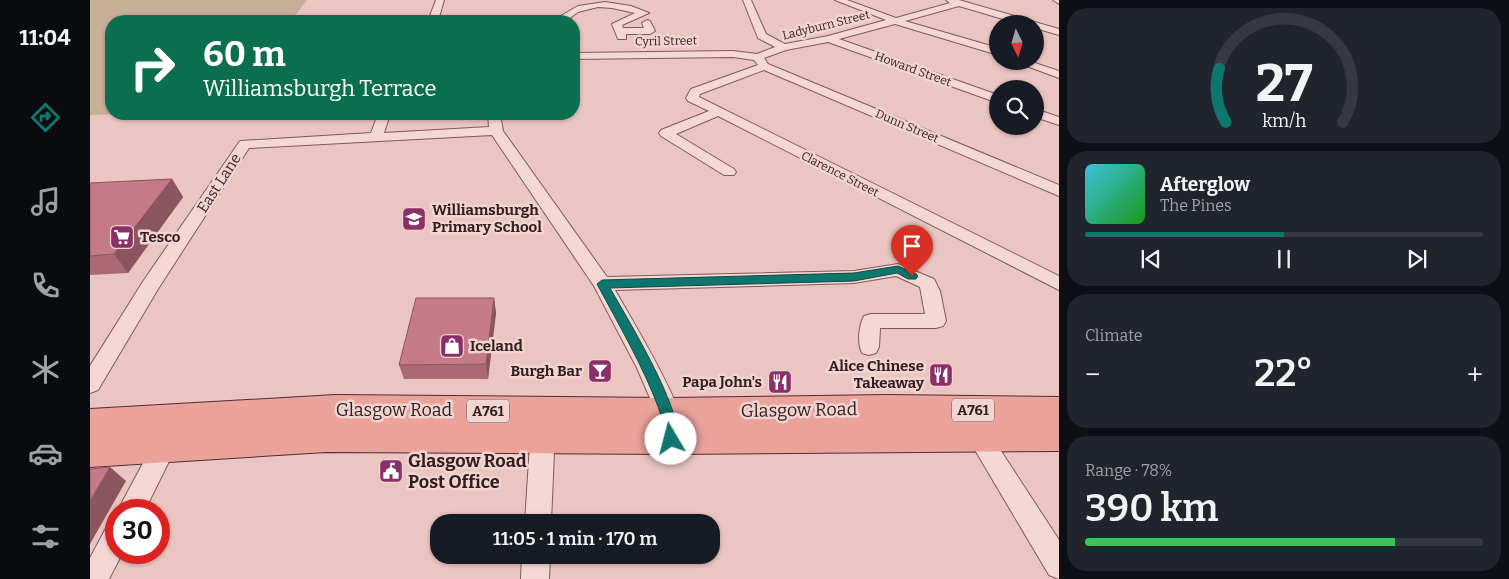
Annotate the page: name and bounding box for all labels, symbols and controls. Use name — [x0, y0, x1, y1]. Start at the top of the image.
street label: Ladyburn Street — [781, 7, 872, 43]
north arrow — [989, 15, 1044, 70]
map controls — [989, 15, 1044, 135]
text: 11:04 — [19, 24, 71, 51]
text: 60 m — [203, 33, 286, 75]
street label: Cyril Street — [635, 33, 698, 49]
icon: right — [120, 35, 185, 100]
street label: Howard Street — [873, 49, 954, 90]
text: 27 — [1256, 52, 1313, 115]
text: Williamsburgh Terrace — [203, 75, 437, 102]
button: search — [989, 80, 1044, 135]
icon: directions — [28, 100, 63, 135]
street label: Dunn Street — [873, 106, 941, 146]
text: km/h — [1262, 110, 1306, 132]
street label: Clarence Street — [799, 148, 882, 200]
street label: East Lane — [193, 150, 245, 216]
text: Afterglow — [1160, 173, 1250, 196]
icon: music — [28, 184, 63, 219]
text: The Pines — [1160, 196, 1232, 215]
place label: Williamsburgh Primary School — [432, 201, 542, 236]
school or university icon: Williamsburgh Primary School — [401, 206, 427, 232]
supermarket icon: Tesco — [109, 224, 135, 250]
pin — [891, 225, 933, 276]
place label: Tesco — [140, 228, 181, 246]
icon: arrive — [898, 232, 926, 260]
icon: previous — [1137, 245, 1165, 273]
icon: pause — [1270, 245, 1298, 273]
icon: next — [1403, 245, 1431, 273]
icon: phone — [28, 268, 63, 303]
text: Climate — [1085, 326, 1143, 345]
shop icon: Iceland — [439, 333, 465, 359]
place label: Iceland — [470, 337, 523, 355]
text: 22° — [1254, 350, 1313, 396]
icon: climate — [28, 352, 63, 387]
place label: Alice Chinese Takeaway — [829, 357, 925, 392]
bar icon: Burgh Bar — [587, 358, 613, 384]
text: − — [1085, 358, 1100, 391]
text: + — [1467, 358, 1483, 391]
place label: Burgh Bar — [510, 362, 582, 380]
restaurant icon: Alice Chinese Takeaway — [928, 362, 954, 388]
restaurant icon: Papa John's — [767, 369, 793, 395]
place label: Papa John's — [682, 373, 762, 391]
street label: Glasgow Road — [741, 398, 858, 422]
road number: A761 — [952, 398, 994, 422]
street label: Glasgow Road — [336, 399, 453, 421]
road number: A761 — [467, 400, 509, 422]
position arrow — [644, 412, 696, 464]
icon: car — [28, 436, 63, 471]
place label: Glasgow Road Post Office — [408, 450, 527, 493]
public building icon: Glasgow Road Post Office — [378, 458, 404, 484]
text: Range · 78% — [1085, 461, 1172, 480]
text: 390 km — [1085, 485, 1218, 531]
speed limit sign: 30 — [105, 499, 170, 564]
icon: filters — [28, 519, 63, 554]
text: 11:05 · 1 min · 170 m — [493, 527, 657, 550]

